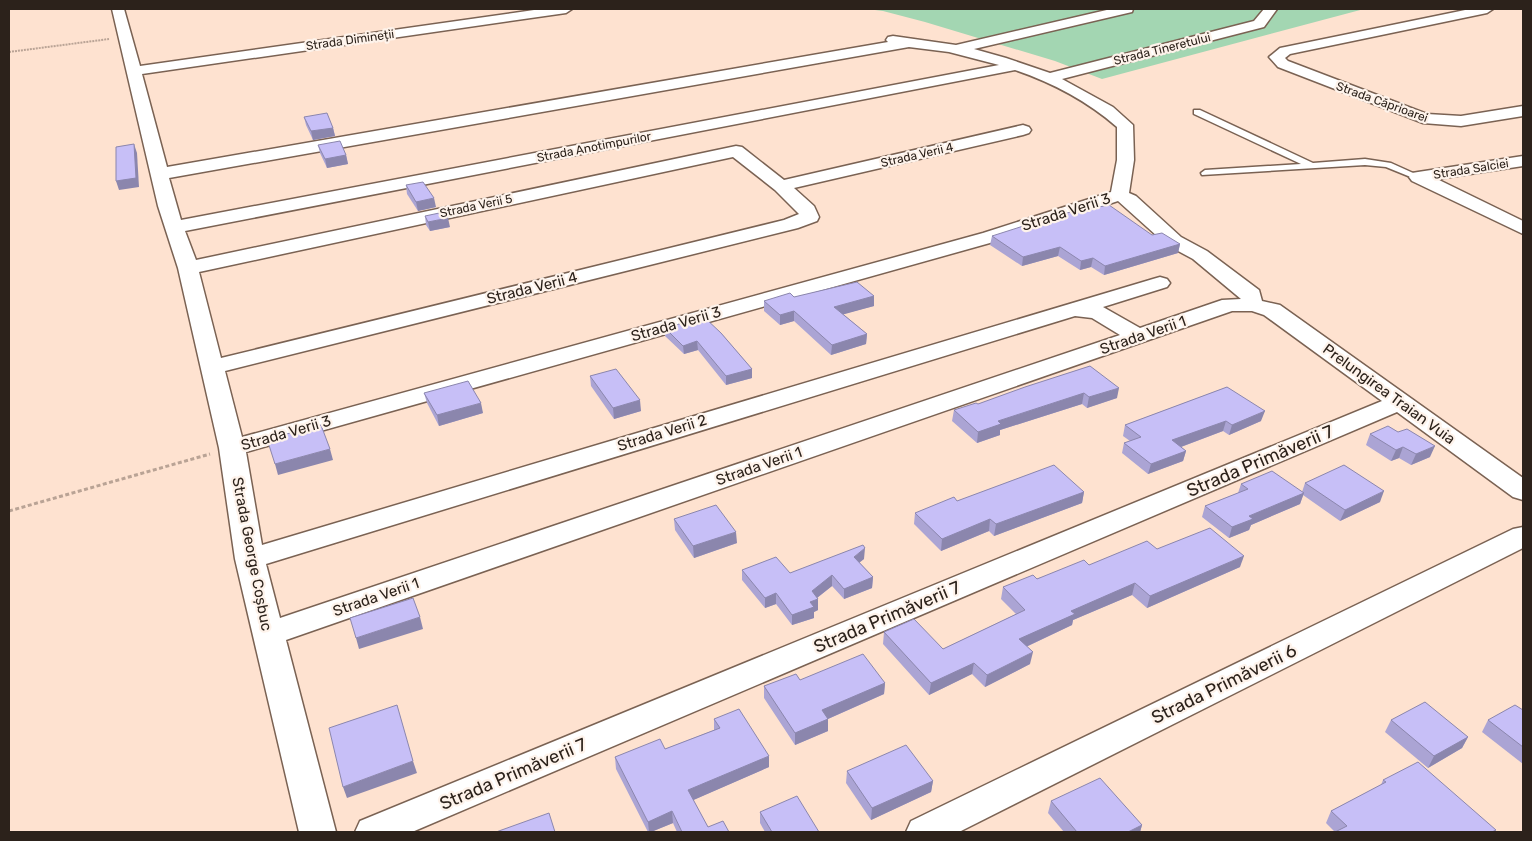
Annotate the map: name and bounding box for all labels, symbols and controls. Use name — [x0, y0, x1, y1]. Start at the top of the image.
street label: Strada Dimineții — [305, 27, 395, 53]
street label: Strada Tineretului — [1112, 30, 1212, 68]
street label: Strada Căprioarei — [1334, 79, 1430, 125]
street label: Strada Anotimpurilor — [536, 129, 653, 165]
street label: Strada Verii 4 — [879, 140, 955, 170]
street label: Strada Salciei — [1432, 156, 1510, 182]
street label: Strada Verii 3 — [1019, 189, 1113, 235]
street label: Strada Verii 5 — [438, 191, 514, 221]
street label: Strada Verii 4 — [485, 268, 579, 308]
street label: Strada Verii 3 — [629, 303, 723, 345]
street label: Strada Verii 1 — [1098, 312, 1188, 358]
street label: Prelungirea Traian Vuia — [1319, 340, 1459, 448]
street label: Strada Verii 2 — [615, 411, 709, 455]
street label: Strada Verii 3 — [239, 412, 333, 454]
street label: Strada Primăverii 7 — [1183, 420, 1337, 502]
street label: Strada Verii 1 — [714, 443, 804, 489]
street label: Strada George Coșbuc — [228, 476, 276, 632]
street label: Strada Verii 1 — [331, 574, 421, 620]
street label: Strada Primăverii 7 — [810, 576, 964, 658]
street label: Strada Primăverii 6 — [1148, 639, 1300, 729]
street label: Strada Primăverii 7 — [436, 733, 590, 815]

